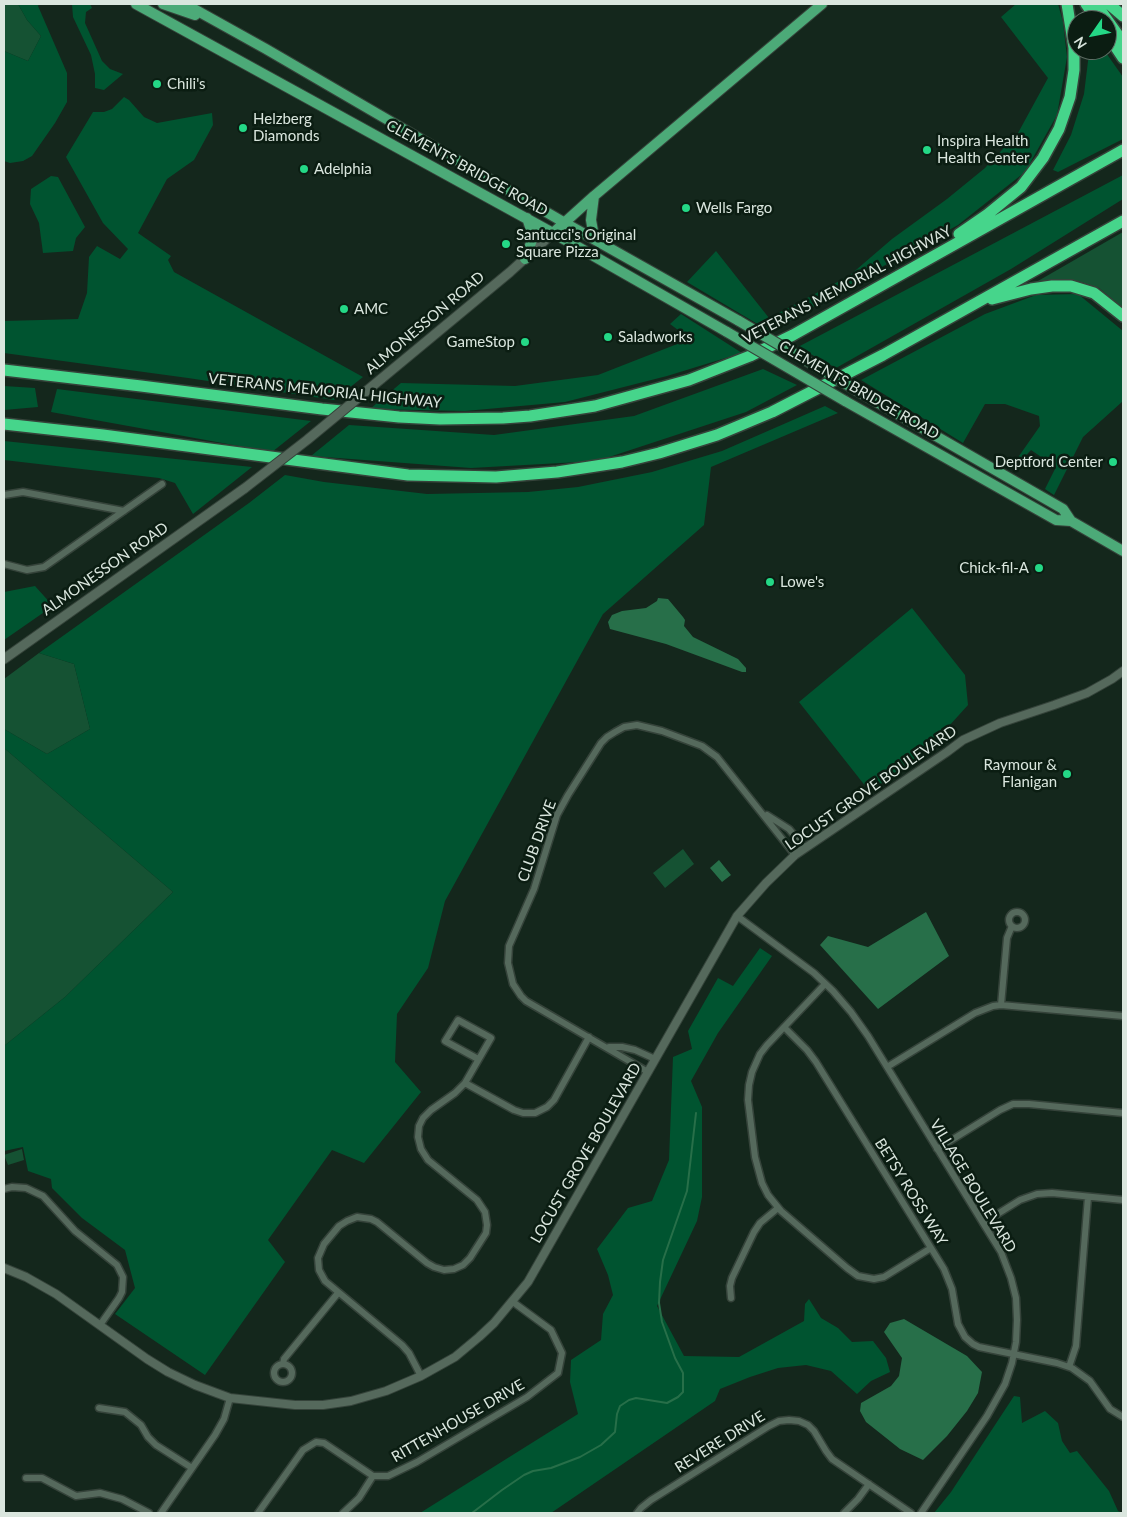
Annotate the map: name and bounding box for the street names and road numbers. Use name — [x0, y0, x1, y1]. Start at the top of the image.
street label: CLEMENTS BRIDGE ROAD — [383, 116, 551, 220]
street label: VETERANS MEMORIAL HIGHWAY — [739, 222, 955, 348]
street label: ALMONESSON ROAD — [362, 268, 488, 378]
street label: CLEMENTS BRIDGE ROAD — [776, 337, 942, 443]
street label: VETERANS MEMORIAL HIGHWAY — [207, 370, 443, 412]
street label: ALMONESSON ROAD — [38, 519, 172, 619]
street label: LOCUST GROVE BOULEVARD — [782, 722, 960, 854]
street label: CLUB DRIVE — [514, 798, 560, 884]
street label: LOCUST GROVE BOULEVARD — [527, 1060, 645, 1246]
street label: VILLAGE BOULEVARD — [926, 1116, 1020, 1256]
street label: BETSY ROSS WAY — [871, 1135, 951, 1249]
street label: RITTENHOUSE DRIVE — [388, 1376, 528, 1466]
street label: REVERE DRIVE — [672, 1407, 768, 1477]

